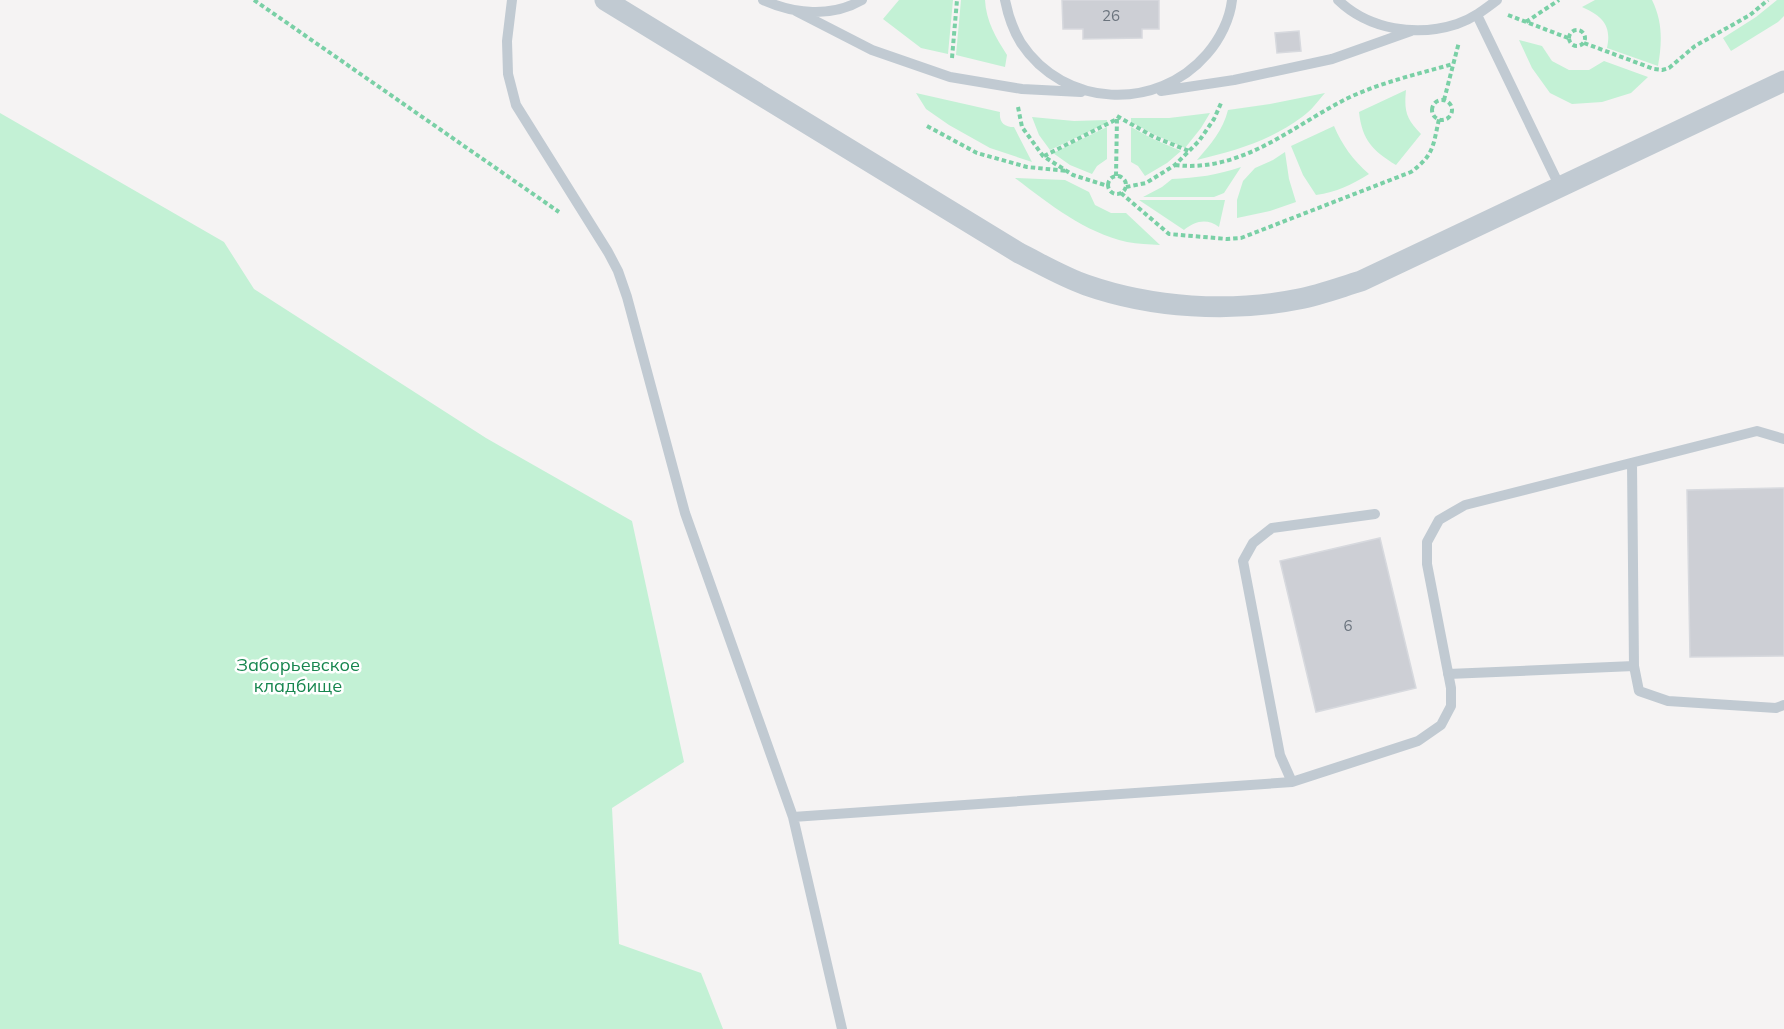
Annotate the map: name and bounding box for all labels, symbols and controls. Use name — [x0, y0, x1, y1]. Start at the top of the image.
house number: 26 — [1102, 6, 1120, 25]
house number: 6 — [1343, 616, 1353, 635]
park label: Заборьевское кладбище — [236, 653, 360, 697]

